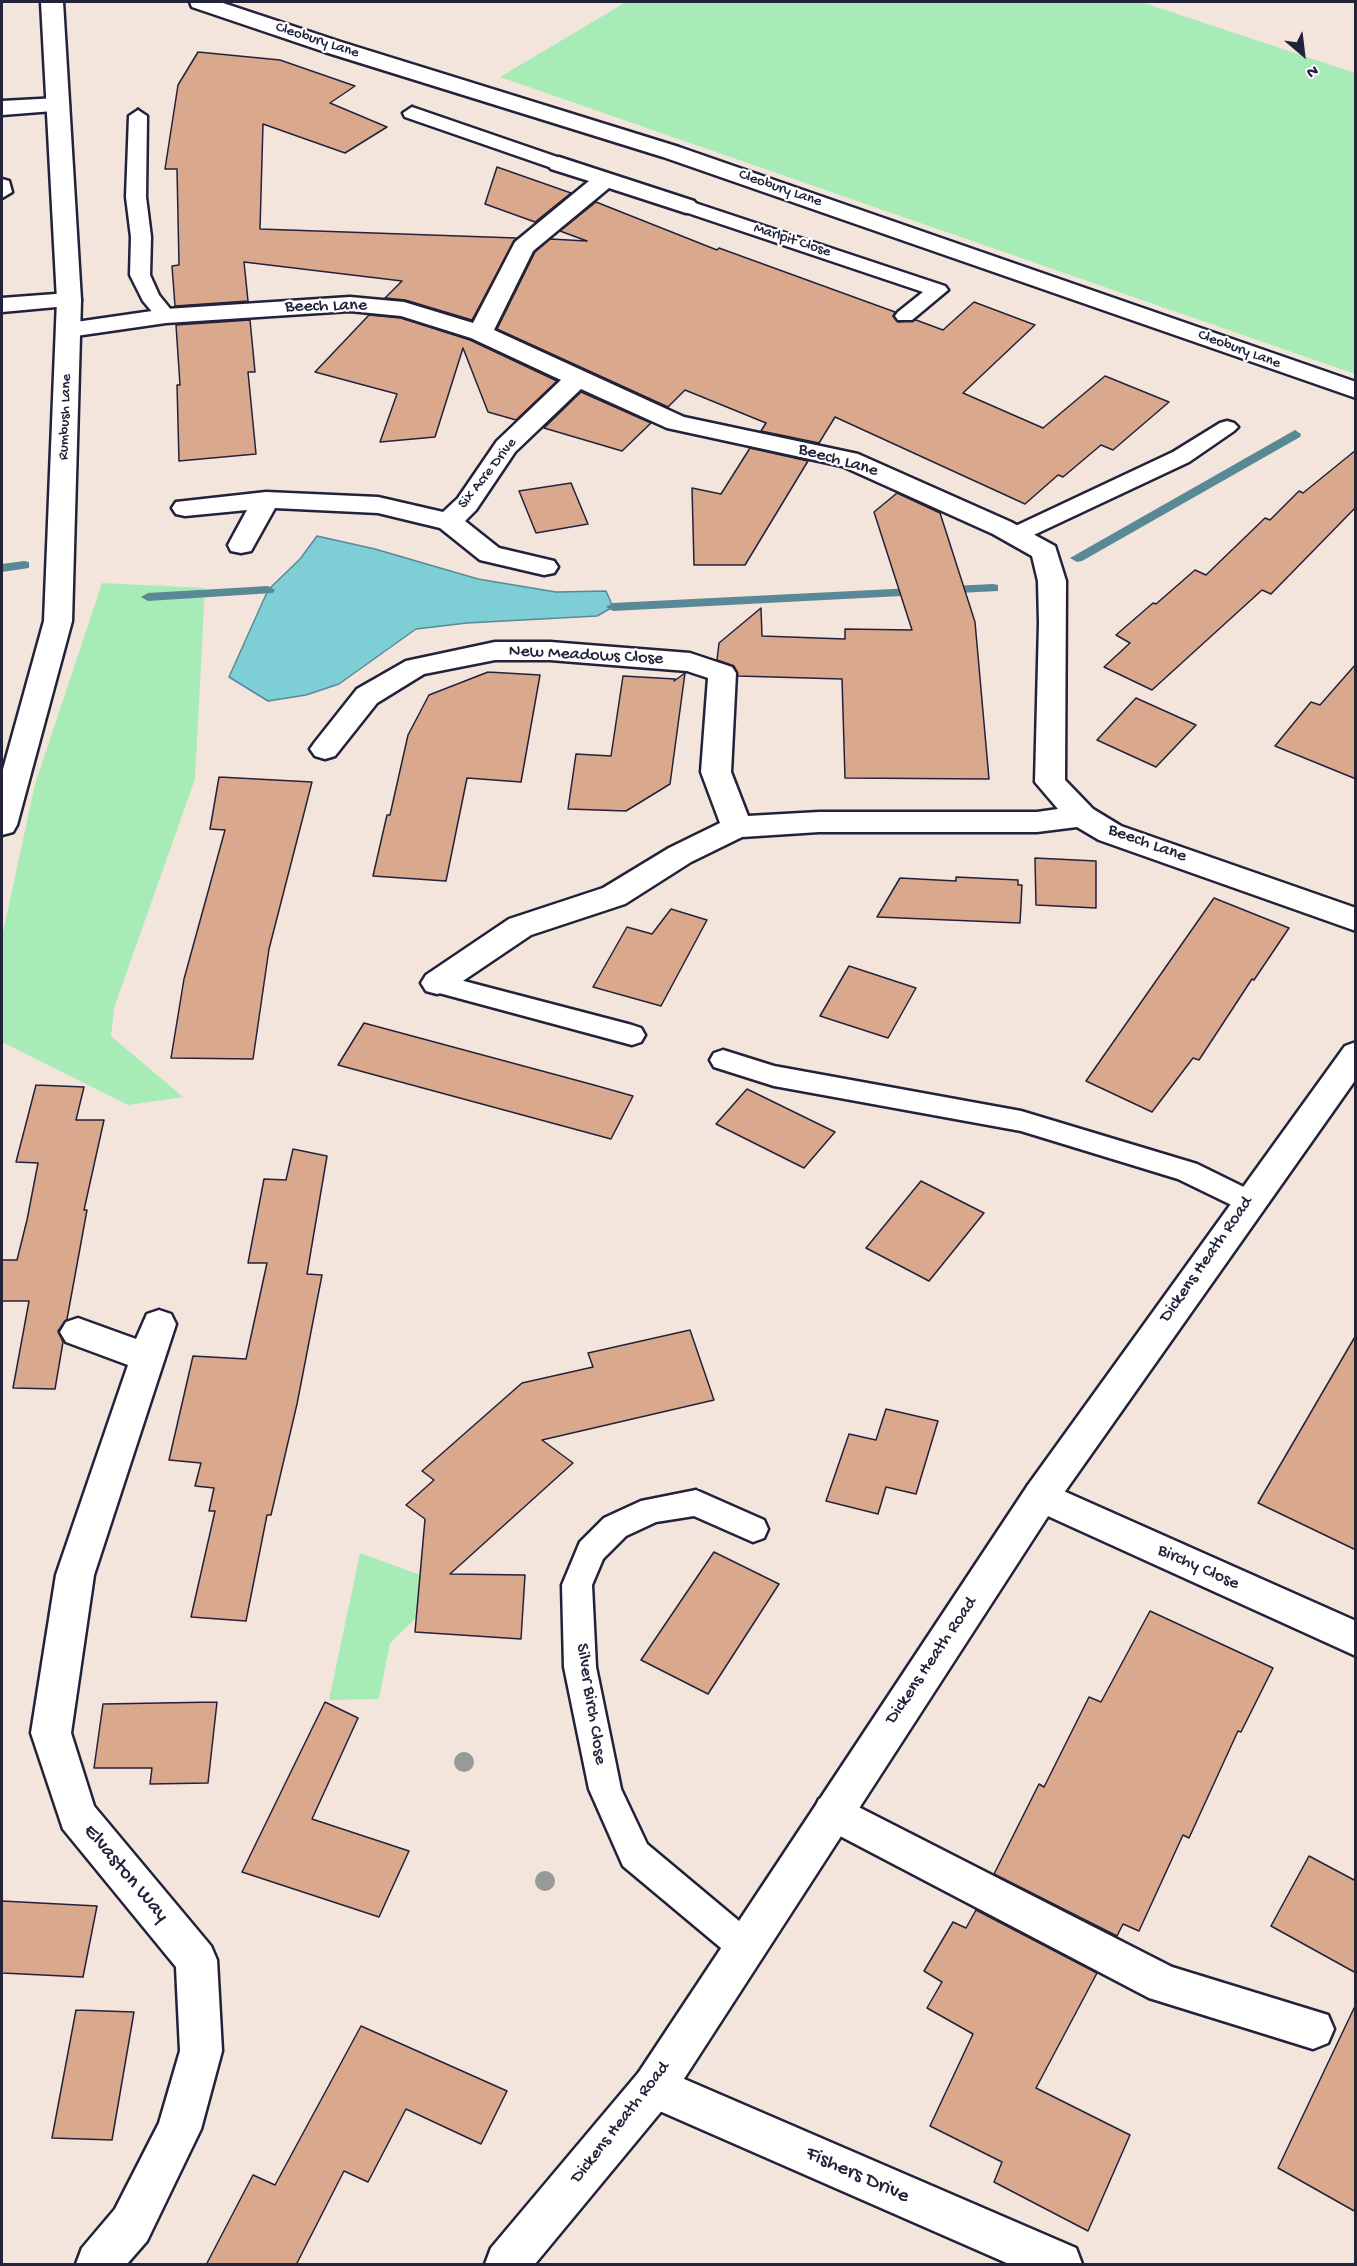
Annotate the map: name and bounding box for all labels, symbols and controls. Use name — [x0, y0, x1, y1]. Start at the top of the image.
street label: Cleobury Lane — [273, 19, 361, 63]
north arrow — [1273, 24, 1333, 84]
text: N — [1303, 59, 1321, 81]
street label: Cleobury Lane — [736, 166, 824, 212]
street label: Marlpit Close — [751, 220, 833, 262]
street label: Beech Lane — [285, 295, 367, 319]
street label: Cleobury Lane — [1195, 327, 1283, 373]
street label: Rumbush Lane — [55, 374, 77, 460]
street label: Six Acre Drive — [455, 435, 521, 513]
street label: Beech Lane — [795, 439, 881, 483]
street label: New Meadows Close — [508, 641, 664, 671]
street label: Beech Lane — [1105, 820, 1189, 868]
street label: Dickens Heath Road — [1156, 1193, 1258, 1327]
street label: Birchy Close — [1154, 1540, 1242, 1596]
street label: Dickens Heath Road — [881, 1593, 983, 1729]
street label: Silver Birch Close — [570, 1642, 610, 1766]
street label: Elvaston Way — [77, 1820, 173, 1928]
street label: Dickens Heath Road — [567, 2058, 675, 2188]
street label: Fishers Drive — [801, 2142, 913, 2210]

